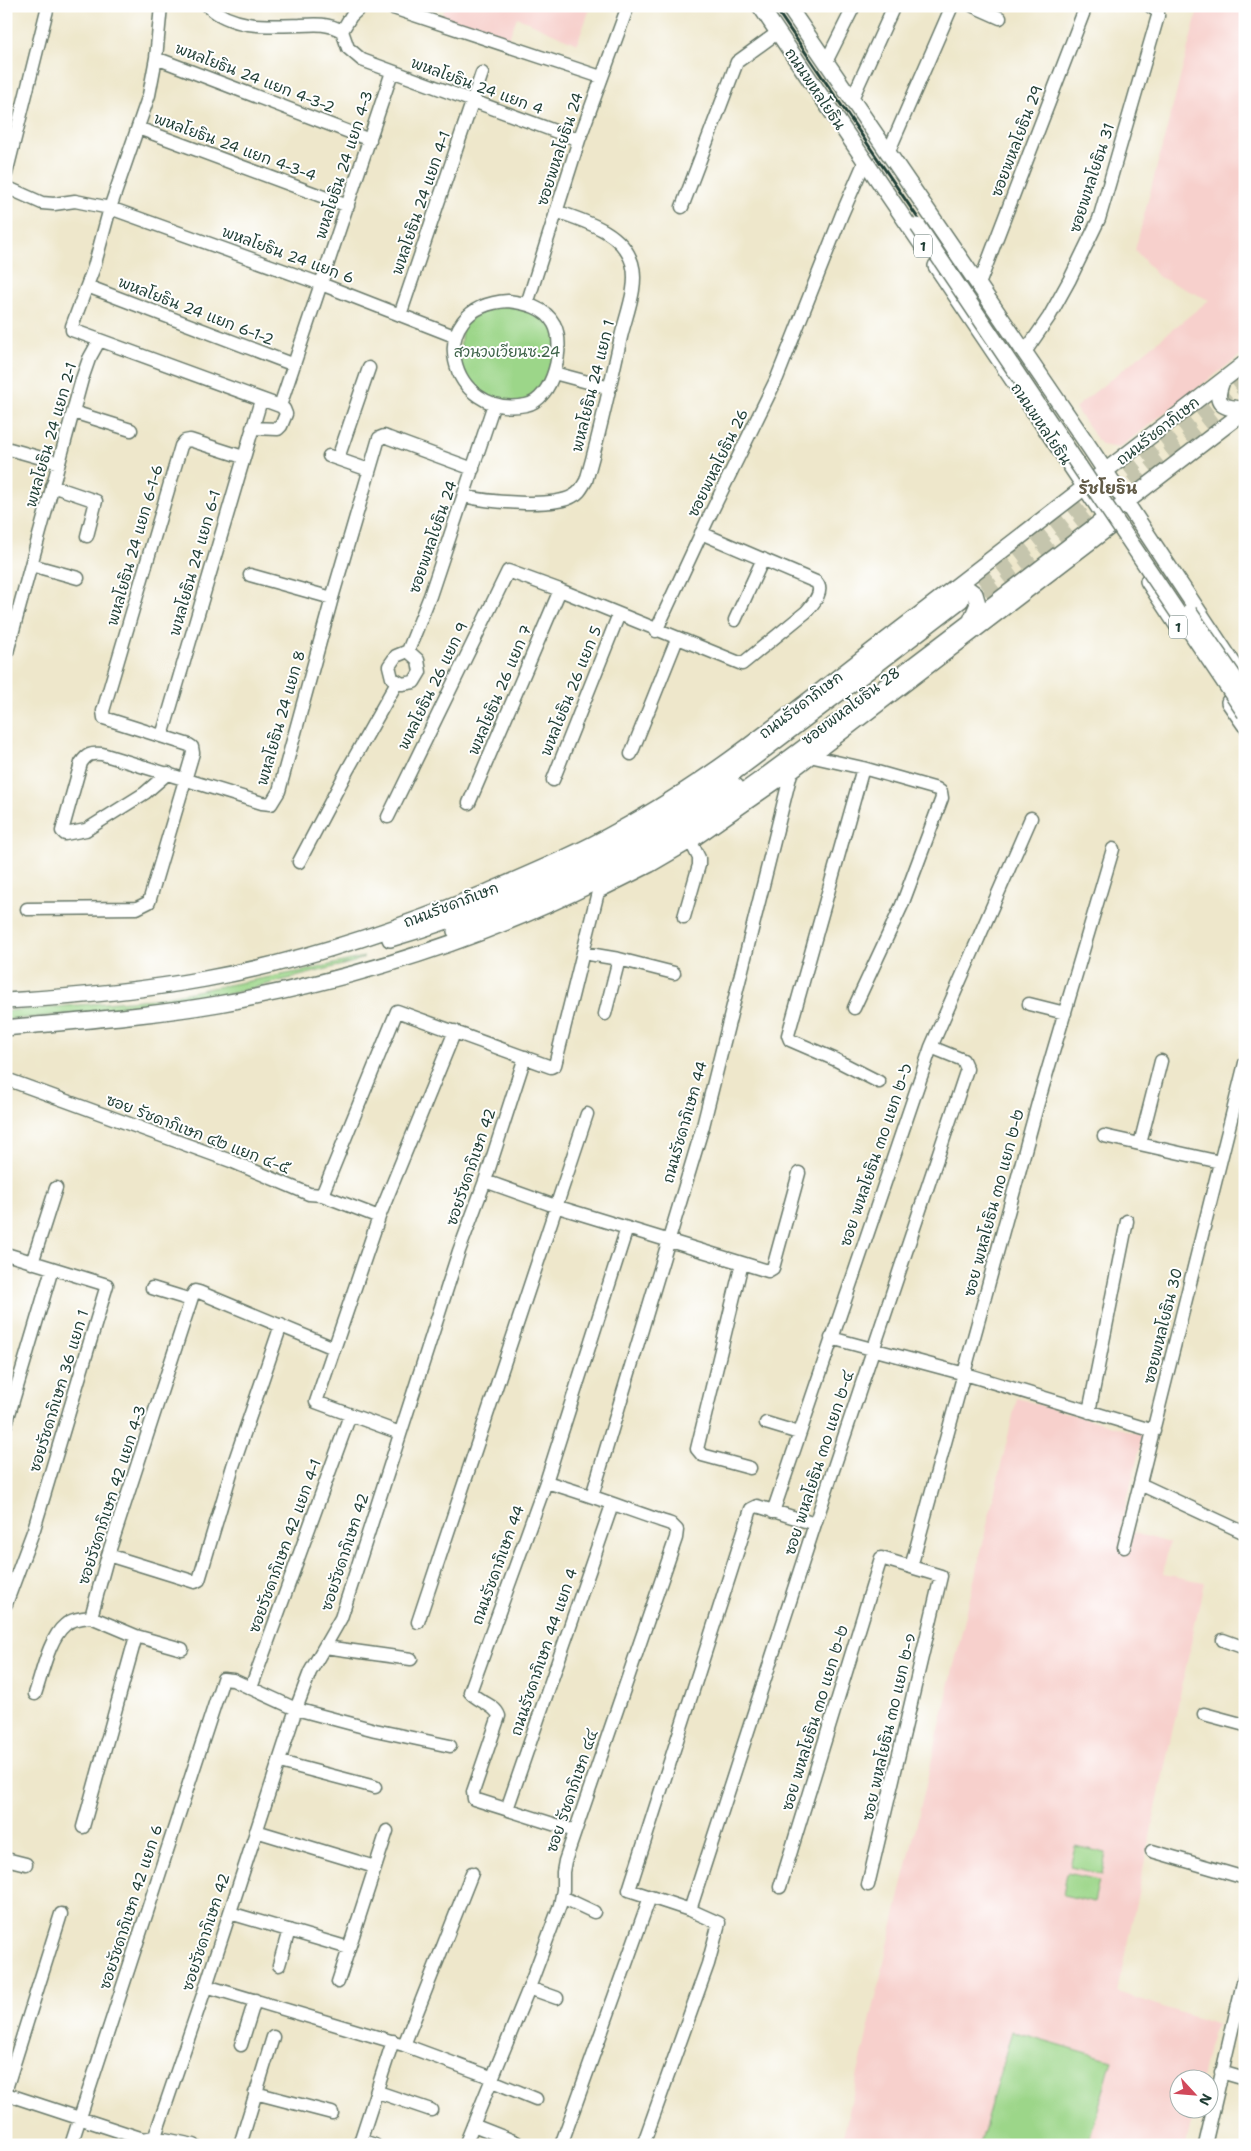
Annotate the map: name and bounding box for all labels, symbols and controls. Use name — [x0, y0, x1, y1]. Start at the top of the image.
street label: พหลโยธิน 24 แยก 4-3-2 — [172, 38, 338, 118]
street label: ถนนพหลโยธิน — [780, 44, 850, 134]
street label: พหลโยธิน 24 แยก 4 — [408, 53, 546, 119]
street label: ซอยพหลโยธิน 29 — [986, 82, 1048, 200]
street label: พหลโยธิน 24 แยก 4-3 — [311, 88, 377, 242]
street label: ซอยพหลโยธิน 24 — [532, 90, 588, 208]
street label: พหลโยธิน 24 แยก 4-3-4 — [151, 108, 319, 186]
street label: ซอยพหลโยธิน 31 — [1065, 121, 1119, 235]
street label: พหลโยธิน 24 แยก 4-1 — [387, 128, 455, 278]
street label: พหลโยธิน 24 แยก 6 — [219, 222, 357, 288]
road number: 1 — [914, 235, 932, 258]
street label: พหลโยธิน 24 แยก 6-1-2 — [115, 272, 277, 350]
street label: พหลโยธิน 24 แยก 1 — [567, 318, 619, 454]
park label: สวนวงเวียนซ.24 — [454, 342, 560, 362]
street label: พหลโยธิน 24 แยก 2-1 — [21, 360, 81, 510]
street label: ถนนพหลโยธิน — [1006, 379, 1076, 469]
street label: ถนนรัชดาภิเษก — [1112, 392, 1204, 470]
street label: ซอยพหลโยธิน 26 — [683, 405, 753, 521]
street label: พหลโยธิน 24 แยก 6-1-6 — [102, 462, 168, 628]
district label: รัชโยธิน — [1079, 477, 1138, 499]
street label: ซอยพหลโยธิน 24 — [404, 478, 462, 596]
street label: พหลโยธิน 24 แยก 6-1 — [165, 488, 225, 638]
road number: 1 — [1169, 616, 1187, 638]
street label: พหลโยธิน 26 แยก 9 — [393, 619, 473, 753]
street label: พหลโยธิน 26 แยก 7 — [463, 622, 537, 758]
street label: พหลโยธิน 26 แยก 5 — [536, 623, 606, 759]
street label: พหลโยธิน 24 แยก 8 — [252, 648, 310, 788]
street label: ซอยพหลโยธิน 28 — [798, 662, 904, 750]
street label: ถนนรัชดาภิเษก — [755, 667, 847, 743]
street label: ถนนรัชดาภิเษก — [401, 878, 501, 932]
street label: ถนนรัชดาภิเษก 44 — [658, 1059, 712, 1185]
street label: ซอย พหลโยธิน ๓๐ แยก ๒-๖ — [835, 1061, 917, 1249]
street label: ซอย รัชดาภิเษก ๔๒ แยก ๔-๕ — [103, 1090, 294, 1179]
street label: ซอยรัชดาภิเษก 42 — [442, 1106, 500, 1228]
street label: ซอย พหลโยธิน ๓๐ แยก ๒-๒ — [959, 1107, 1029, 1299]
street label: ซอยพหลโยธิน 30 — [1139, 1266, 1187, 1386]
street label: ซอยรัชดาภิเษก 36 แยก 1 — [25, 1307, 93, 1475]
street label: ซอย พหลโยธิน ๓๐ แยก ๒-๔ — [780, 1367, 859, 1558]
street label: ซอยรัชดาภิเษก 42 แยก 4-3 — [73, 1403, 151, 1587]
street label: ซอยรัชดาภิเษก 42 แยก 4-1 — [244, 1456, 326, 1636]
street label: ซอยรัชดาภิเษก 42 — [317, 1491, 373, 1613]
street label: ถนนรัชดาภิเษก 44 — [467, 1502, 529, 1628]
street label: ถนนรัชดาภิเษก 44 แยก 4 — [506, 1566, 582, 1738]
street label: ซอย พหลโยธิน ๓๐ แยก ๒-๒ — [777, 1623, 853, 1813]
street label: ซอย พหลโยธิน ๓๐ แยก ๒-๑ — [858, 1631, 920, 1823]
street label: ซอย รัชดาภิเษก ๔๔ — [542, 1726, 603, 1855]
street label: ซอยรัชดาภิเษก 42 แยก 6 — [95, 1822, 167, 1992]
street label: ซอยรัชดาภิเษก 42 — [178, 1871, 234, 1993]
north arrow — [1168, 2068, 1218, 2118]
text: N — [1195, 2091, 1216, 2109]

